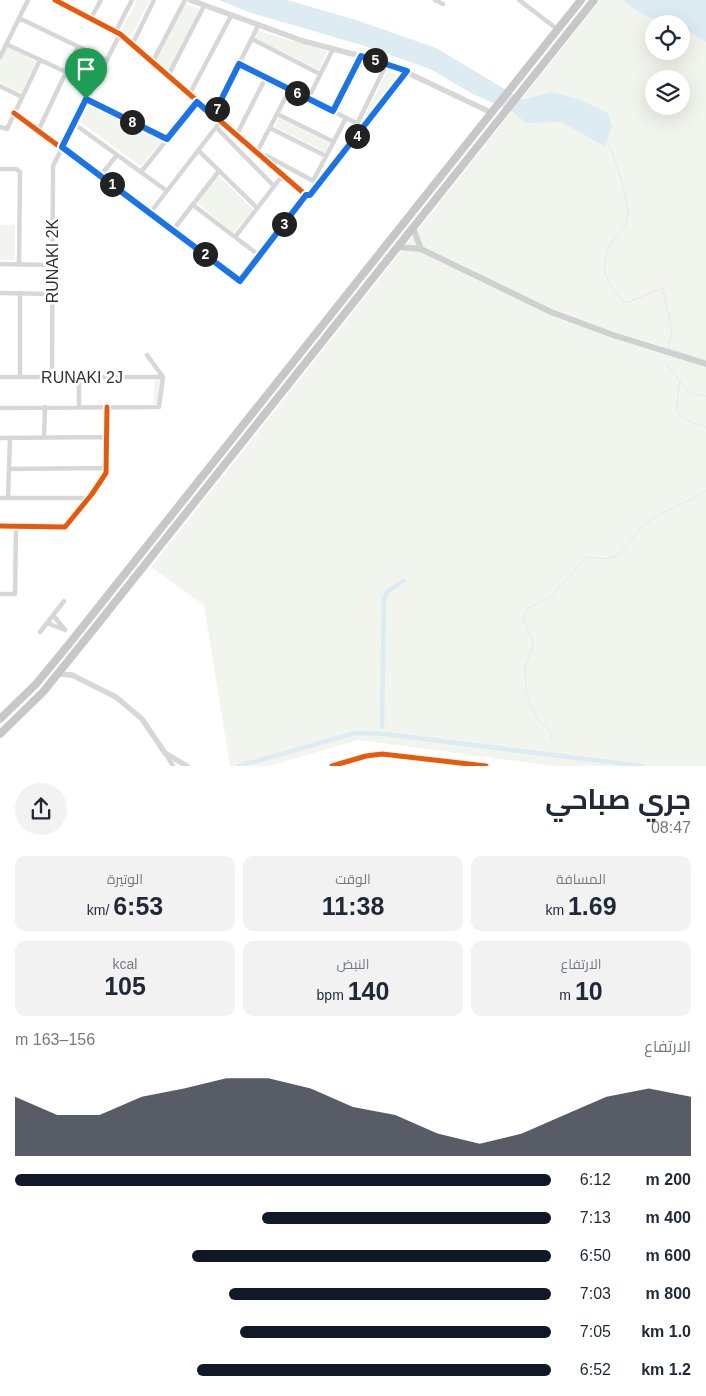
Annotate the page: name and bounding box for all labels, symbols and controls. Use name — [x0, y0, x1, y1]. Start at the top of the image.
map controls — [645, 15, 690, 115]
button: locate — [645, 15, 690, 60]
pin — [65, 48, 107, 99]
pin: 5 — [362, 48, 388, 72]
text: 5 — [372, 52, 379, 68]
icon: arrive — [72, 55, 100, 83]
button: layers — [645, 70, 690, 115]
pin: 6 — [284, 80, 310, 106]
text: 6 — [294, 85, 301, 101]
pin: 7 — [204, 96, 230, 122]
text: 7 — [214, 101, 221, 117]
pin: 8 — [120, 110, 144, 134]
text: 8 — [129, 114, 136, 130]
pin: 4 — [344, 124, 370, 148]
text: 4 — [354, 128, 361, 144]
pin: 1 — [100, 172, 124, 196]
text: 1 — [109, 176, 116, 192]
pin: 3 — [272, 212, 296, 236]
text: 3 — [281, 216, 288, 232]
street label: RUNAKI 2K — [44, 218, 61, 303]
pin: 2 — [192, 242, 218, 266]
text: 2 — [202, 246, 209, 262]
street label: RUNAKI 2J — [41, 369, 123, 386]
button: share — [15, 783, 67, 835]
text: جري صباحي — [545, 784, 691, 815]
text: 08:47 — [651, 819, 691, 836]
text: الوتيرة — [107, 871, 143, 887]
text: الوقت — [335, 871, 371, 887]
text: المسافة — [556, 871, 606, 887]
text: 6:53 — [113, 892, 163, 920]
text: 11:38 — [322, 892, 384, 920]
text: 1.69 — [568, 892, 617, 920]
text: /km — [87, 902, 113, 918]
text: km — [545, 902, 568, 918]
text: kcal — [113, 956, 137, 972]
text: النبض — [337, 956, 369, 972]
text: الارتفاع — [560, 956, 602, 972]
text: 105 — [104, 972, 146, 1000]
text: 140 — [348, 977, 389, 1005]
text: 10 — [575, 977, 603, 1005]
text: bpm — [317, 987, 348, 1003]
text: m — [559, 987, 575, 1003]
text: 156–163 m — [15, 1031, 95, 1048]
text: الارتفاع — [644, 1038, 691, 1055]
text: 6:12 — [580, 1171, 611, 1188]
text: 200 m — [646, 1171, 691, 1188]
text: 7:13 — [580, 1209, 611, 1226]
text: 400 m — [646, 1209, 691, 1226]
text: 6:50 — [580, 1247, 611, 1264]
text: 600 m — [646, 1247, 691, 1264]
text: 7:03 — [580, 1285, 611, 1302]
text: 800 m — [646, 1285, 691, 1302]
text: 7:05 — [580, 1323, 611, 1340]
text: 1.0 km — [641, 1323, 691, 1340]
text: 6:52 — [580, 1361, 611, 1378]
text: 1.2 km — [641, 1361, 691, 1378]

